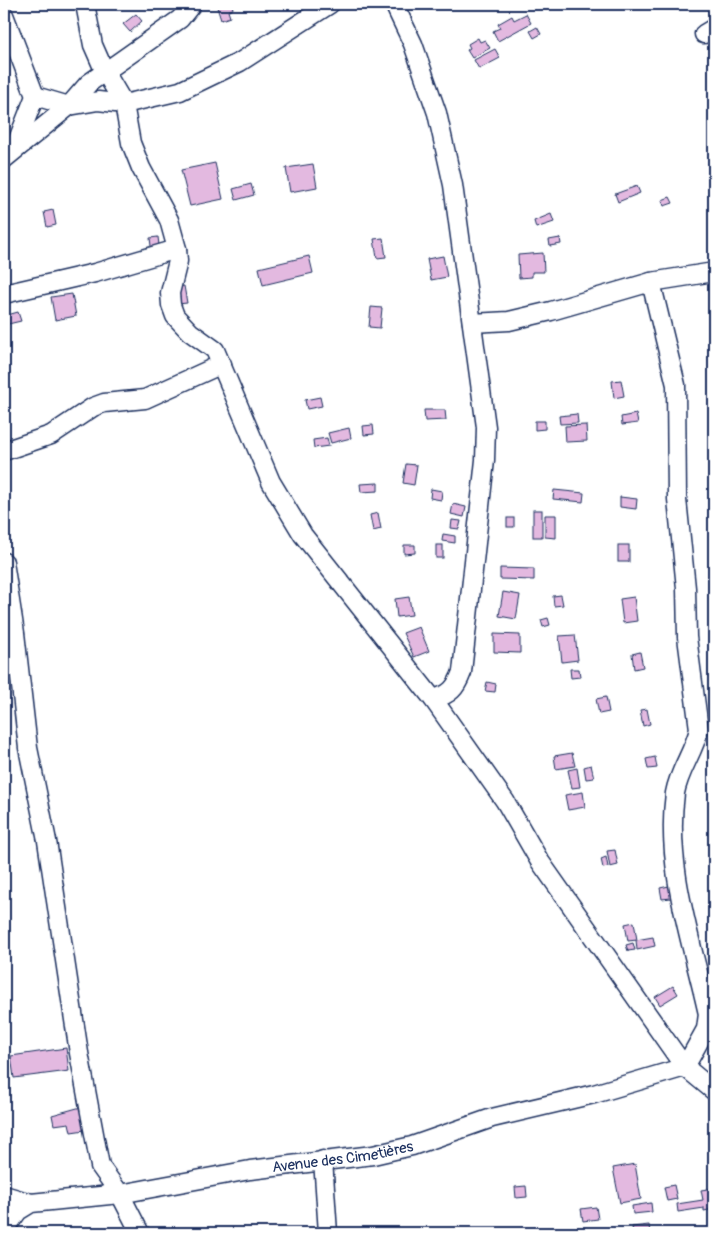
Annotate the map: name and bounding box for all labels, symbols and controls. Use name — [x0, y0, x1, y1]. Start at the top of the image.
street label: Avenue des Cimetières — [271, 1136, 415, 1177]

